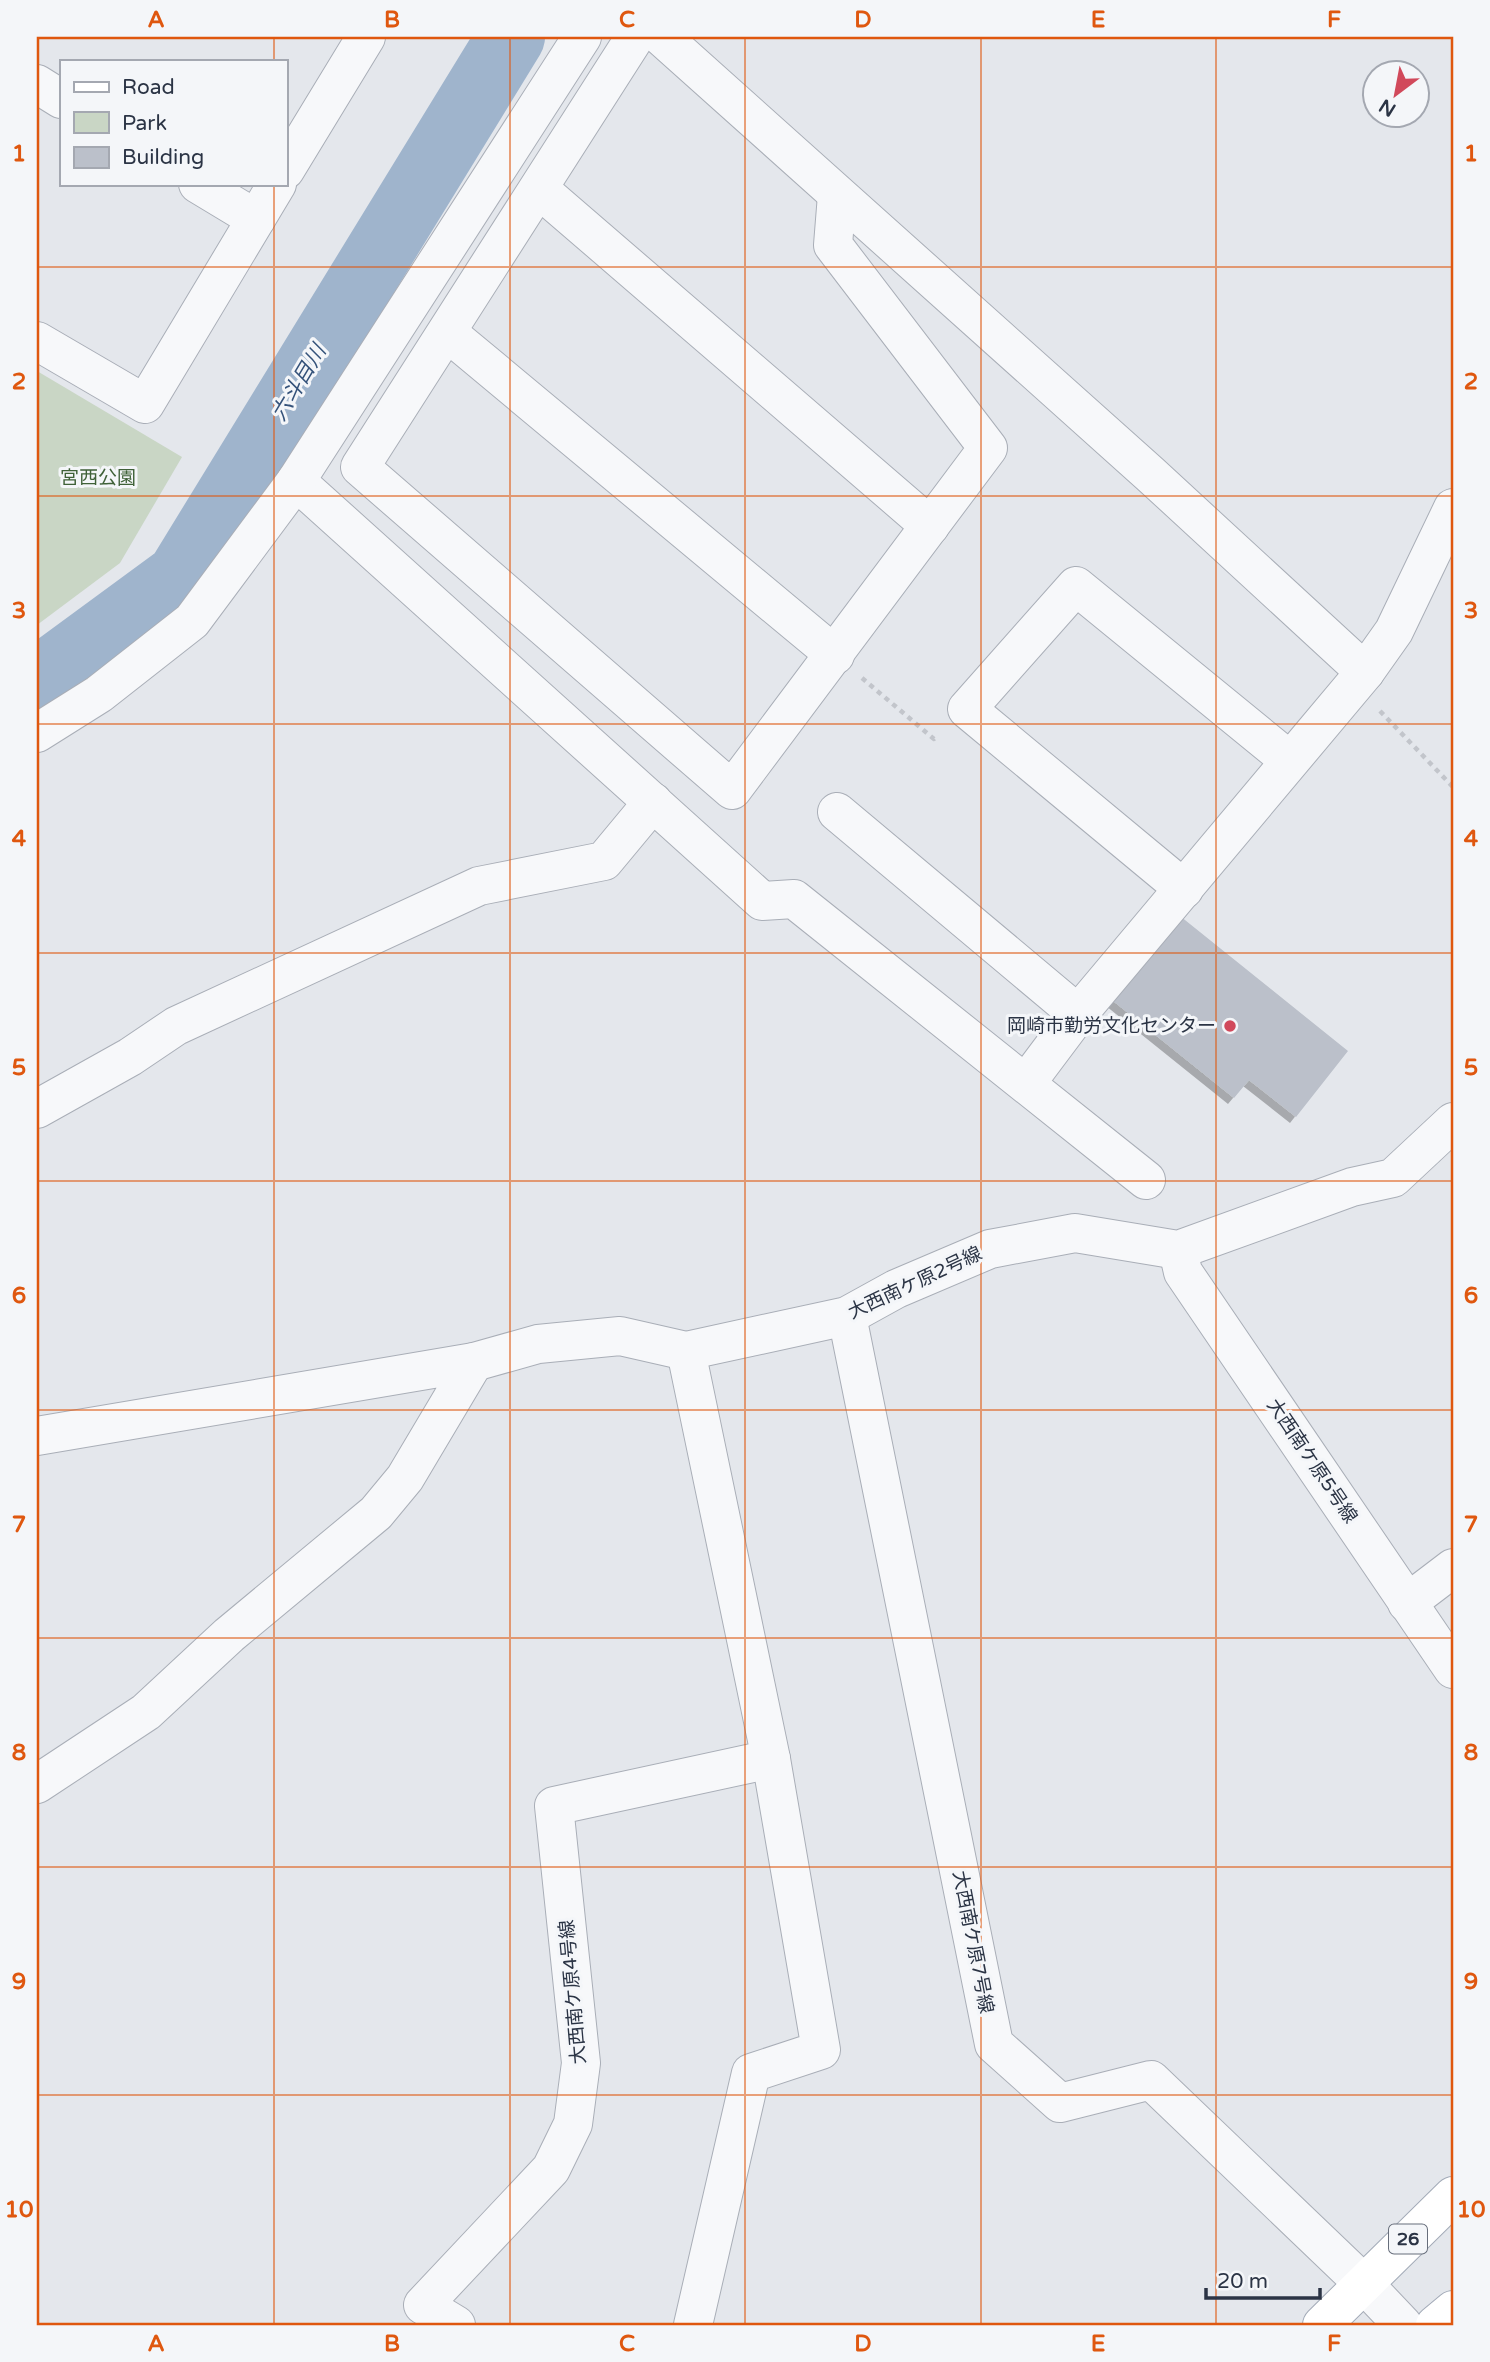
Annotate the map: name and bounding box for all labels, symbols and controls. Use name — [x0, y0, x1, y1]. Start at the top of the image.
text: A — [147, 6, 165, 34]
text: B — [384, 6, 400, 34]
text: C — [619, 6, 635, 34]
text: D — [854, 6, 872, 34]
text: E — [1091, 6, 1105, 34]
text: F — [1327, 6, 1341, 34]
legend — [60, 60, 287, 186]
north arrow — [1360, 60, 1430, 130]
text: Road — [122, 75, 175, 100]
text: N — [1375, 94, 1400, 121]
text: Park — [122, 111, 167, 136]
text: 1 — [12, 140, 26, 168]
text: 1 — [1464, 140, 1478, 168]
text: Building — [122, 145, 204, 170]
water label: 六斗目川 — [267, 339, 332, 425]
text: 2 — [12, 368, 26, 396]
text: 2 — [1464, 368, 1478, 396]
park label: 宮西公園 — [60, 467, 136, 489]
text: 3 — [12, 597, 26, 625]
text: 3 — [1464, 597, 1478, 625]
text: 4 — [12, 825, 27, 853]
text: 4 — [1464, 825, 1479, 853]
place label: 岡崎市勤労文化センター — [1007, 1015, 1216, 1037]
marker: 岡崎市勤労文化センター — [1222, 1018, 1238, 1034]
text: 5 — [12, 1054, 26, 1082]
text: 5 — [1464, 1054, 1478, 1082]
street label: 大西南ケ原2号線 — [845, 1242, 985, 1324]
text: 6 — [12, 1282, 26, 1310]
text: 6 — [1464, 1282, 1478, 1310]
street label: 大西南ケ原5号線 — [1262, 1395, 1362, 1527]
text: 7 — [12, 1511, 26, 1539]
text: 7 — [1464, 1511, 1478, 1539]
text: 8 — [12, 1739, 26, 1767]
text: 8 — [1464, 1739, 1478, 1767]
street label: 大西南ケ原7号線 — [948, 1869, 998, 2015]
street label: 大西南ケ原4号線 — [556, 1919, 590, 2065]
text: 9 — [12, 1968, 26, 1996]
text: 9 — [1464, 1968, 1478, 1996]
text: 10 — [5, 2196, 33, 2224]
text: 10 — [1457, 2196, 1485, 2224]
road number: 26 — [1389, 2224, 1427, 2253]
scale bar — [1206, 2257, 1320, 2301]
text: 20 m — [1217, 2269, 1268, 2294]
text: A — [147, 2330, 165, 2358]
text: B — [384, 2330, 400, 2358]
text: C — [619, 2330, 635, 2358]
text: D — [854, 2330, 872, 2358]
text: E — [1091, 2330, 1105, 2358]
text: F — [1327, 2330, 1341, 2358]

